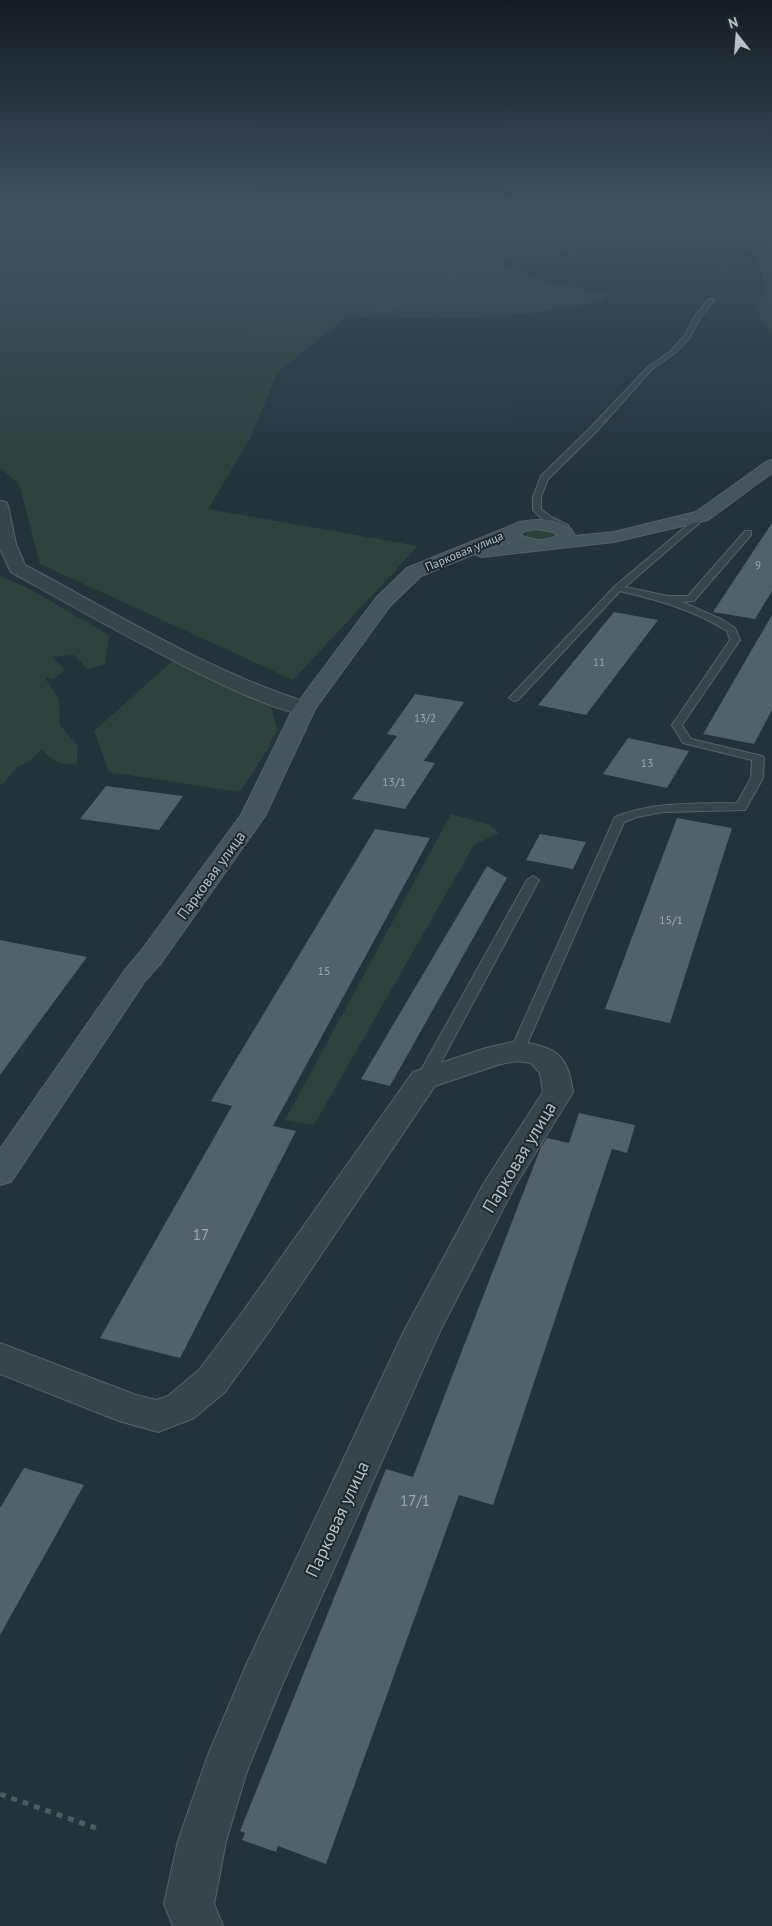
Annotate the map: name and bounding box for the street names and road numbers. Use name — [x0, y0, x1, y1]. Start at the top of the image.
street label: Парковая улица — [423, 528, 506, 574]
street label: Парковая улица — [173, 827, 249, 923]
street label: Парковая улица — [477, 1097, 561, 1217]
street label: Парковая улица — [300, 1457, 374, 1581]

